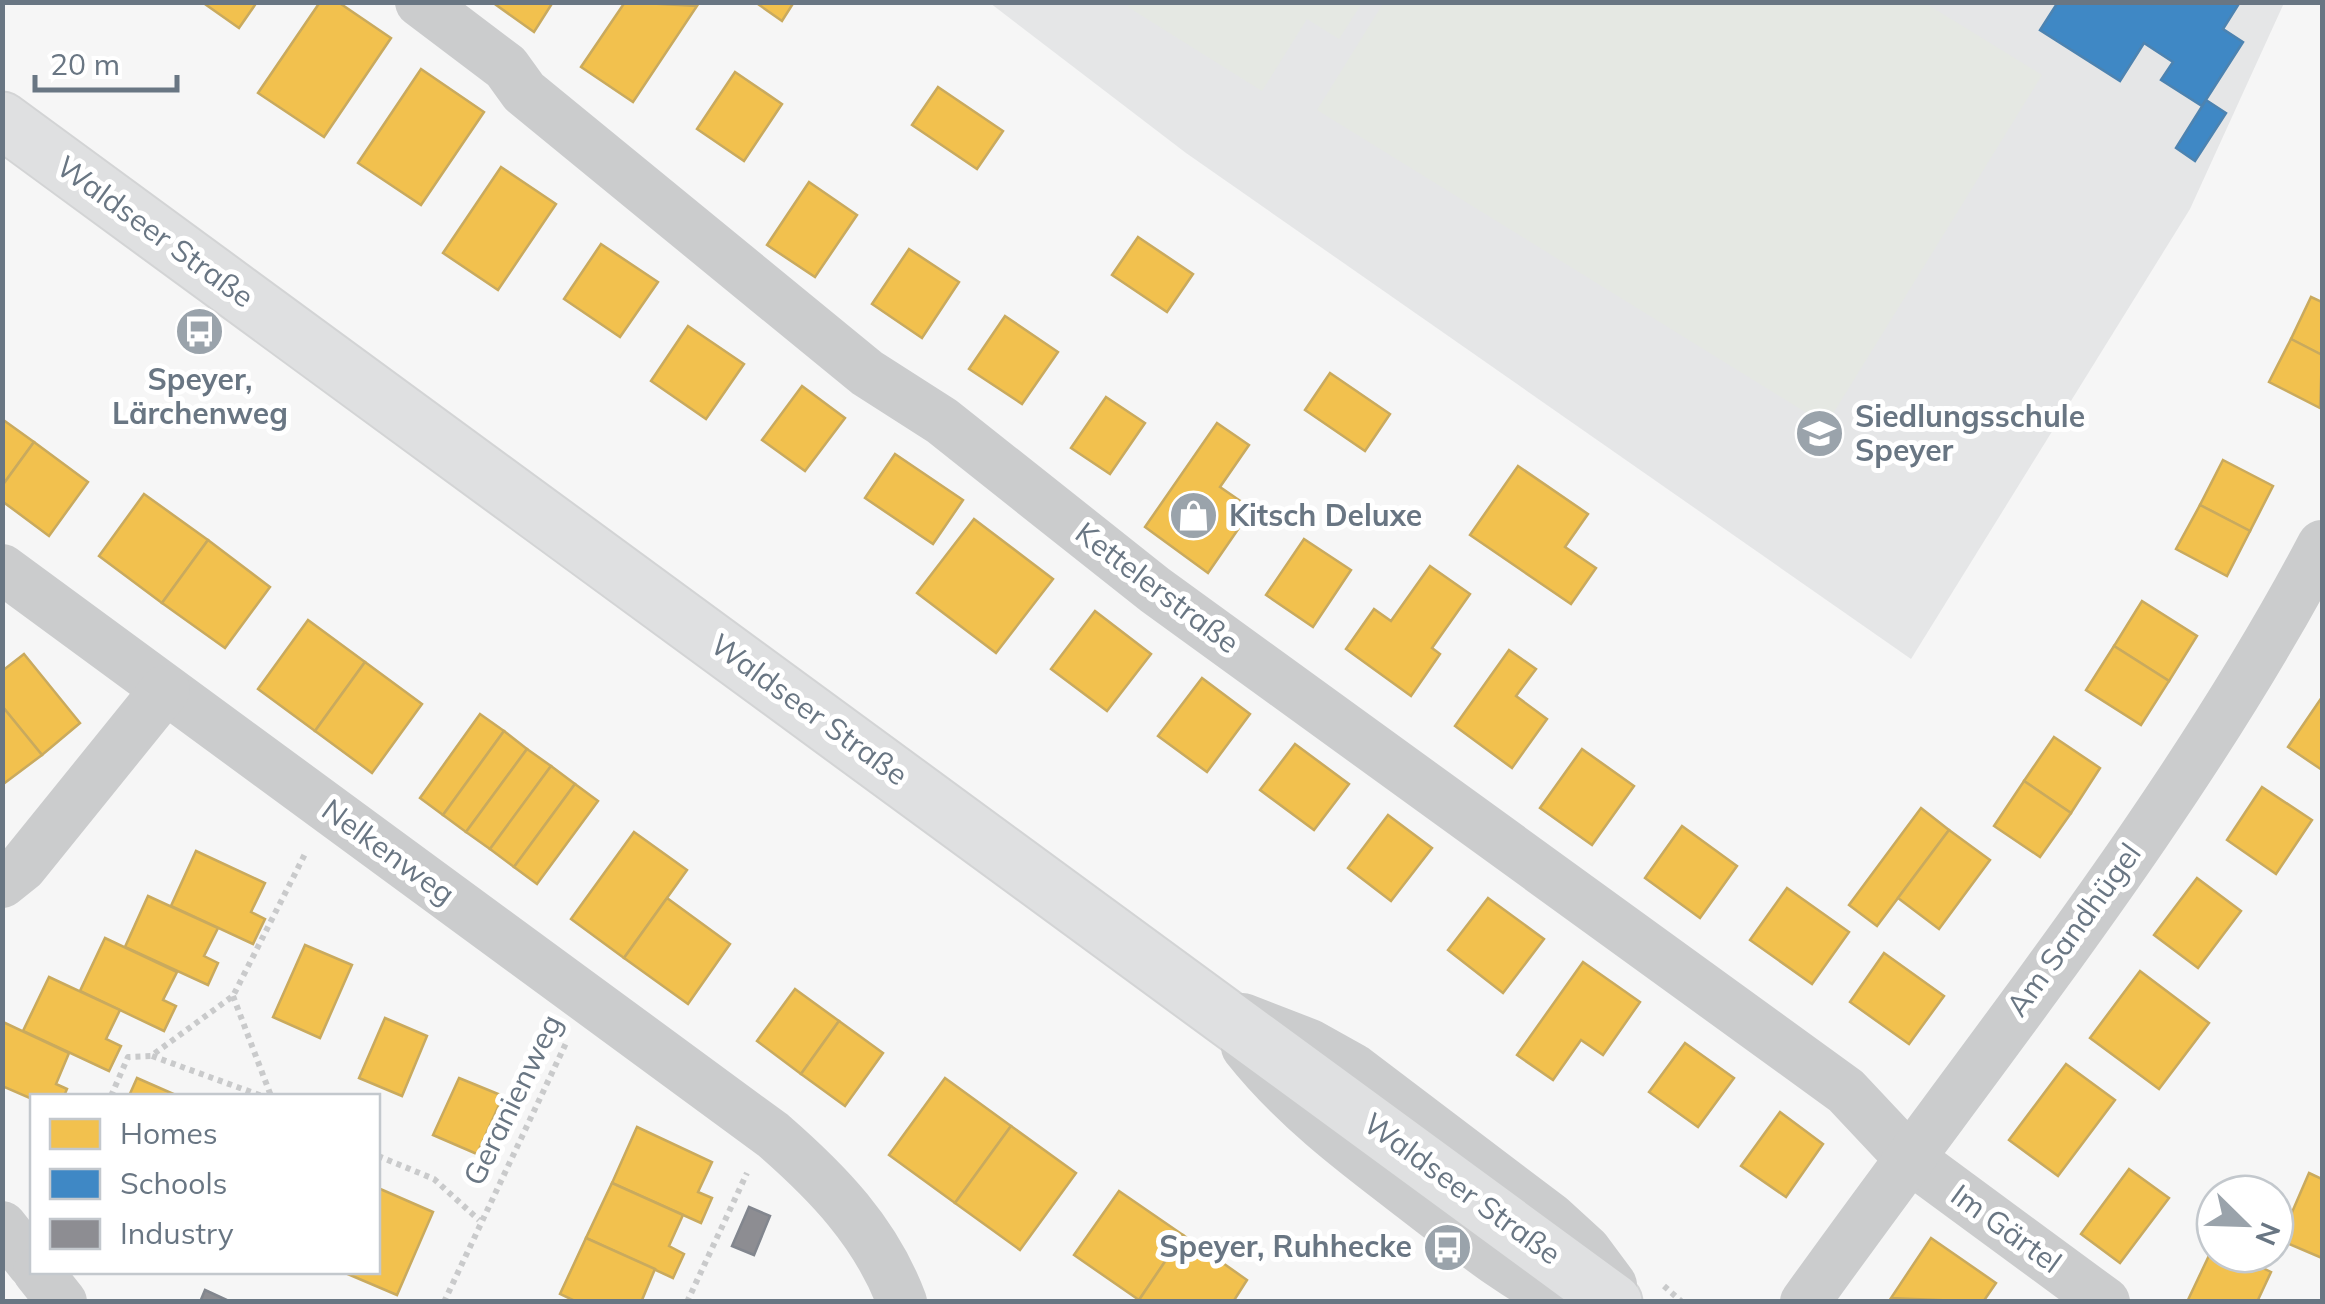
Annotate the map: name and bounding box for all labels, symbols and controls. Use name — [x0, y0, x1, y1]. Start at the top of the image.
scale bar — [35, 30, 178, 92]
text: 20 m — [50, 45, 120, 83]
street label: Waldseer Straße — [50, 147, 262, 315]
bus stop icon: Speyer, Lärchenweg — [174, 305, 226, 357]
place label: Speyer, Lärchenweg — [112, 360, 288, 432]
place label: Siedlungsschule Speyer — [1855, 397, 2085, 469]
school or university icon: Siedlungsschule Speyer — [1794, 408, 1846, 460]
shop icon: Kitsch Deluxe — [1168, 490, 1220, 542]
place label: Kitsch Deluxe — [1229, 496, 1422, 534]
street label: Kettelerstraße — [1068, 513, 1247, 661]
street label: Waldseer Straße — [704, 625, 916, 793]
street label: Nelkenweg — [315, 790, 462, 912]
street label: Am Sandhügel — [1998, 835, 2149, 1023]
street label: Geranienweg — [454, 1008, 570, 1191]
legend — [30, 1094, 380, 1274]
street label: Waldseer Straße — [1357, 1104, 1569, 1272]
text: Homes — [120, 1114, 218, 1152]
text: Schools — [120, 1164, 227, 1202]
north arrow — [2195, 1174, 2295, 1274]
street label: Im Gärtel — [1944, 1175, 2069, 1281]
text: Industry — [120, 1214, 234, 1252]
text: N — [2248, 1217, 2289, 1251]
bus stop icon: Speyer, Ruhhecke — [1421, 1221, 1473, 1273]
place label: Speyer, Ruhhecke — [1159, 1227, 1412, 1265]

